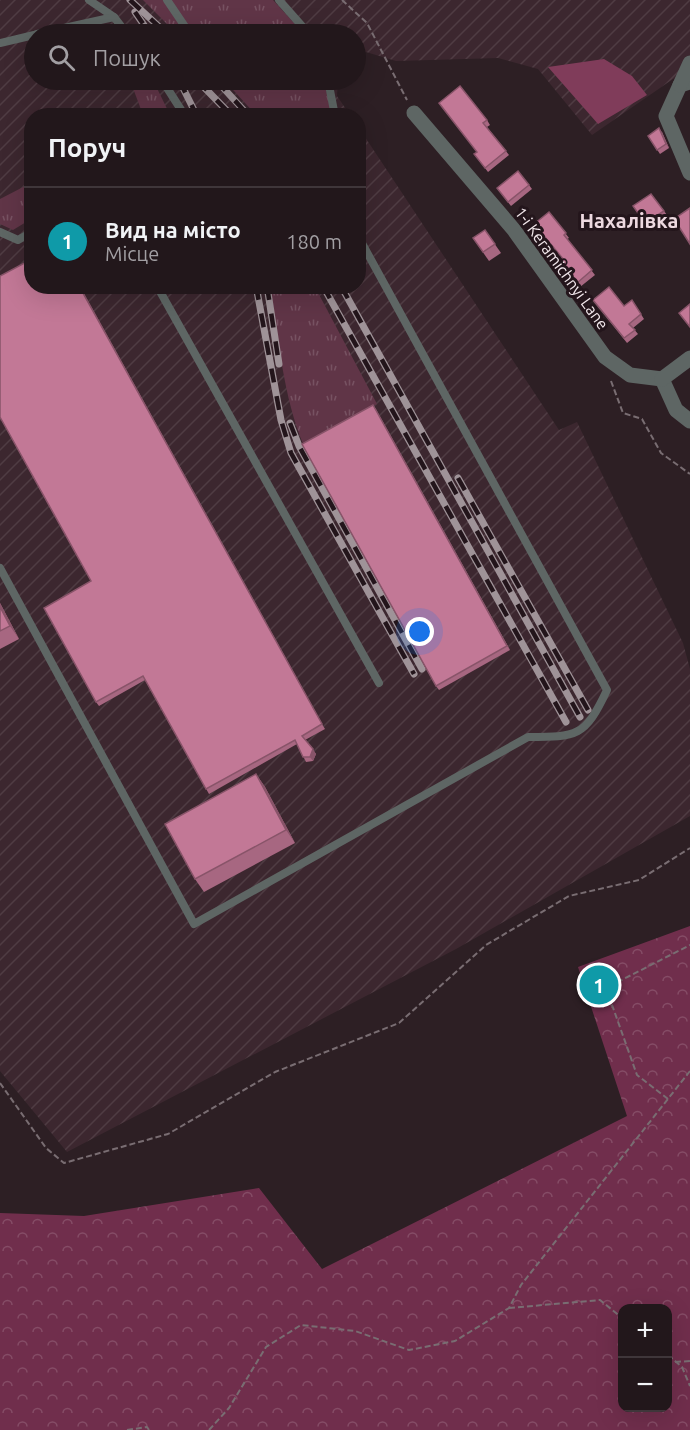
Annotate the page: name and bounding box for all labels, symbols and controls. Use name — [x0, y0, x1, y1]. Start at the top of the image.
search box — [24, 24, 366, 90]
icon: search — [45, 41, 78, 74]
text: Пошук — [93, 45, 161, 70]
text: Поруч — [48, 133, 126, 162]
street label: 1-i Keramichnyi Lane — [512, 203, 612, 333]
district label: Нахалівка — [580, 209, 678, 232]
text: Вид на місто — [105, 217, 241, 242]
text: 1 — [62, 230, 73, 253]
text: 180 m — [286, 230, 342, 253]
text: Місце — [105, 242, 159, 265]
your location — [405, 617, 434, 646]
pin: 1 — [580, 962, 618, 1008]
map controls — [618, 1304, 672, 1412]
button: + — [618, 1304, 672, 1358]
button: − — [618, 1358, 672, 1412]

